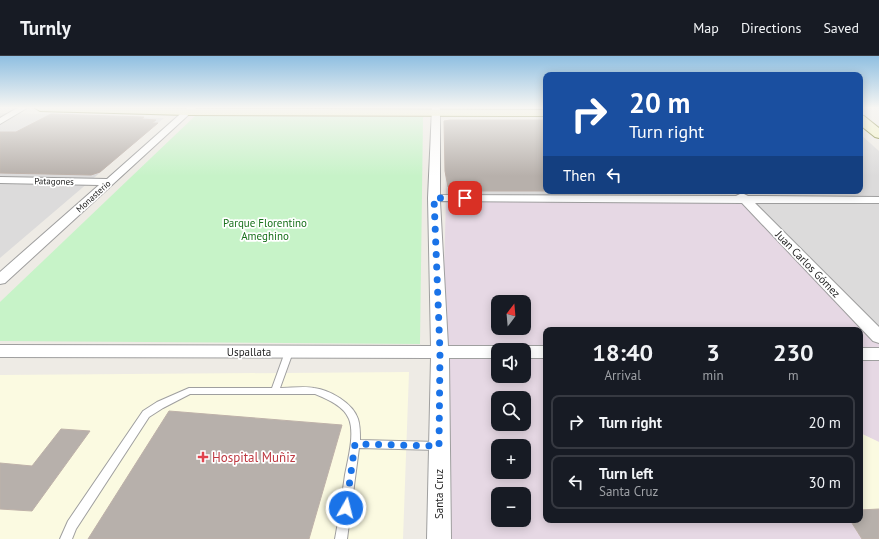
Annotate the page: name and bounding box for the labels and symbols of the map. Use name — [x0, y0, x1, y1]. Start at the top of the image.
street label: Patagones — [34, 175, 74, 187]
street label: Monasterio — [73, 177, 113, 214]
pin — [448, 181, 482, 215]
park label: Parque Florentino Ameghino — [223, 216, 307, 243]
street label: Juan Carlos Gómez — [772, 227, 843, 300]
north arrow — [491, 295, 531, 335]
street label: Uspallata — [227, 345, 271, 359]
place label: Hospital Muñiz — [212, 449, 296, 466]
marker: Hospital Muñiz — [197, 451, 209, 463]
street label: Santa Cruz — [432, 469, 446, 519]
position arrow — [325, 487, 367, 529]

